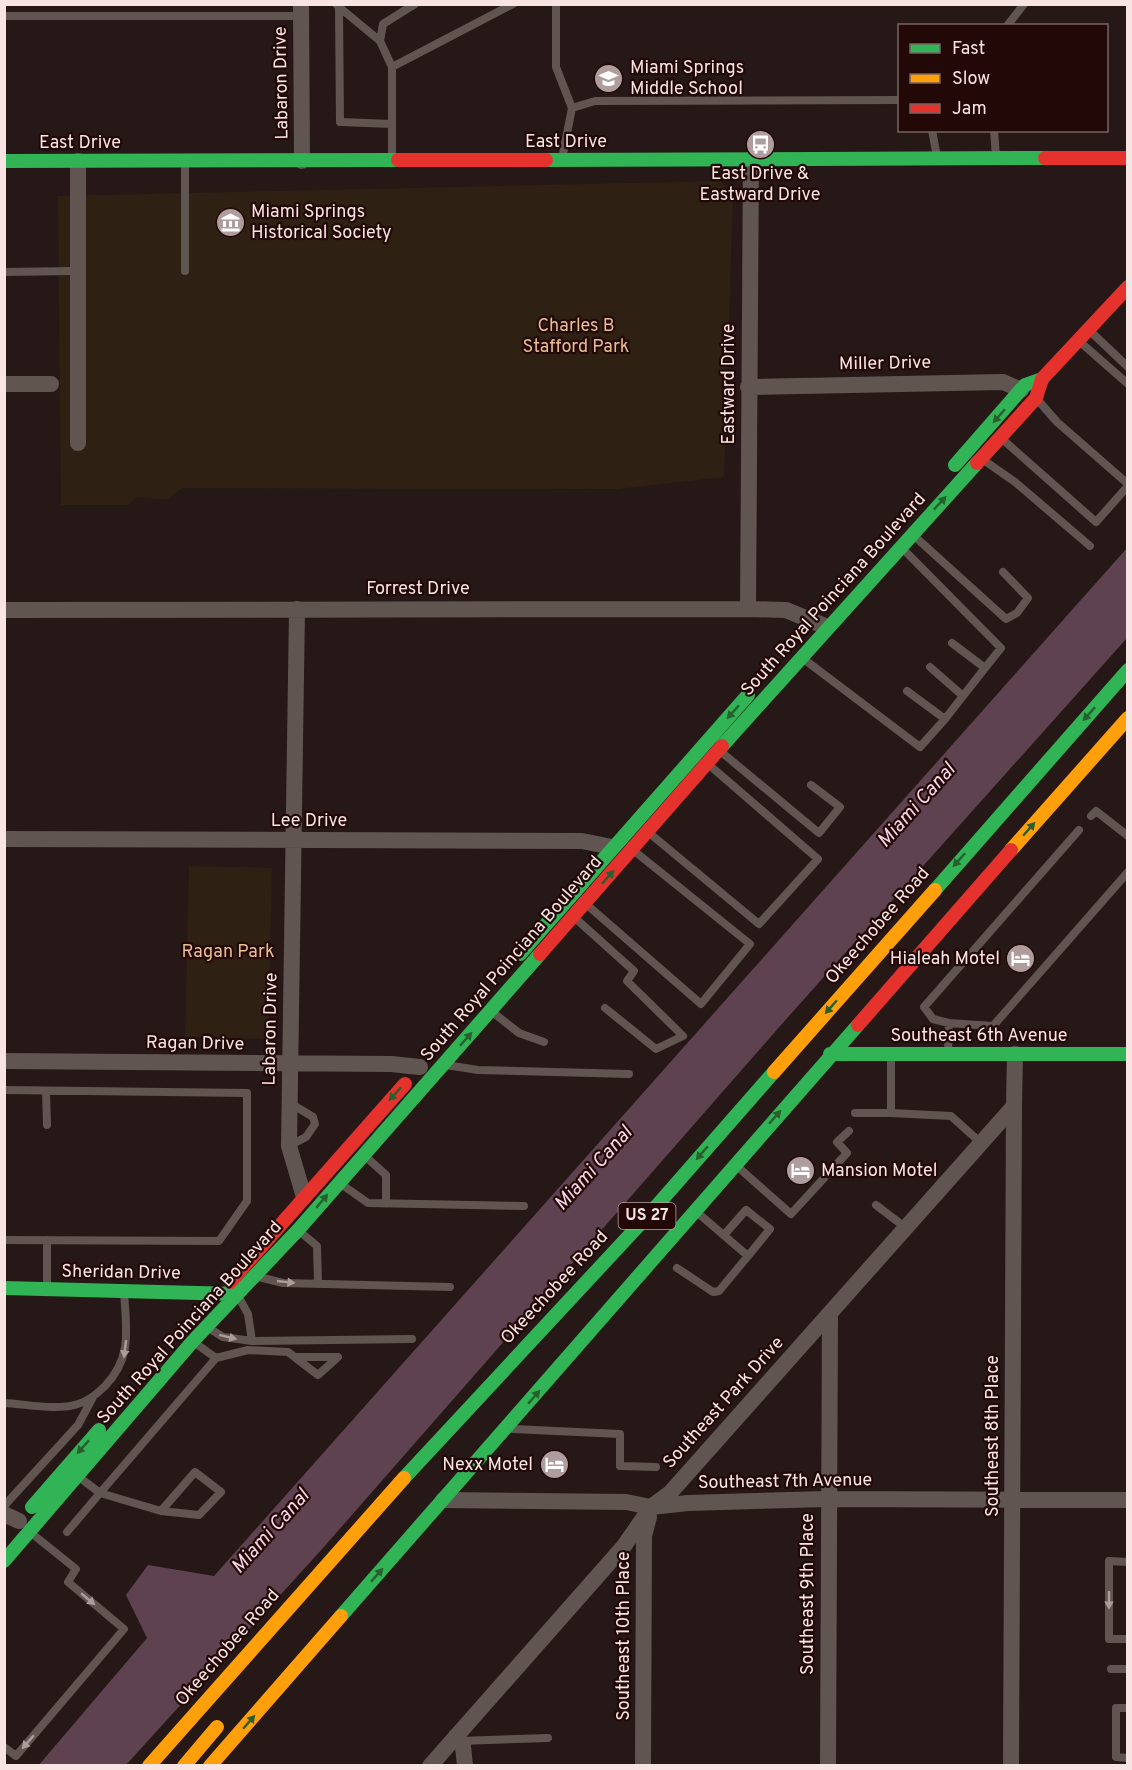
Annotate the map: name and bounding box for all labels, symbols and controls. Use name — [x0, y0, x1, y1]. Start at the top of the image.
legend — [898, 24, 1108, 132]
street label: Labaron Drive — [270, 26, 294, 140]
text: Fast — [952, 38, 985, 61]
place label: Miami Springs Middle School — [630, 57, 744, 101]
school or university icon: Miami Springs Middle School — [593, 62, 625, 94]
text: Slow — [952, 68, 990, 91]
text: Jam — [952, 98, 987, 121]
bus stop icon: East Drive & Eastward Drive — [744, 129, 776, 161]
street label: East Drive — [525, 131, 607, 154]
street label: East Drive — [39, 132, 121, 155]
place label: East Drive & Eastward Drive — [700, 163, 820, 207]
place label: Miami Springs Historical Society — [251, 201, 392, 245]
museum icon: Miami Springs Historical Society — [214, 206, 246, 238]
park label: Charles B Stafford Park — [523, 315, 629, 359]
street label: Eastward Drive — [718, 324, 741, 444]
street label: Miller Drive — [839, 352, 931, 376]
one-way arrow — [992, 408, 1005, 424]
street label: South Royal Poinciana Boulevard — [737, 489, 931, 701]
one-way arrow — [933, 496, 946, 511]
street label: Forrest Drive — [366, 578, 470, 601]
one-way arrow — [727, 704, 740, 719]
one-way arrow — [1083, 706, 1096, 721]
water label: Miami Canal — [872, 757, 963, 854]
street label: Lee Drive — [271, 810, 347, 833]
one-way arrow — [1022, 822, 1035, 837]
street label: South Royal Poinciana Boulevard — [416, 851, 608, 1067]
one-way arrow — [953, 852, 966, 867]
street label: Okeechobee Road — [821, 863, 935, 989]
one-way arrow — [601, 869, 615, 884]
park label: Ragan Park — [181, 941, 275, 964]
hotel icon: Hialeah Motel — [1005, 943, 1037, 975]
place label: Hialeah Motel — [890, 948, 1000, 971]
street label: Labaron Drive — [259, 972, 283, 1086]
one-way arrow — [825, 999, 838, 1014]
street label: Southeast 6th Avenue — [891, 1025, 1067, 1048]
street label: Ragan Drive — [146, 1032, 244, 1056]
one-way arrow — [459, 1032, 472, 1047]
one-way arrow — [389, 1087, 403, 1101]
one-way arrow — [768, 1110, 781, 1125]
water label: Miami Canal — [549, 1120, 640, 1217]
one-way arrow — [695, 1146, 709, 1161]
hotel icon: Mansion Motel — [784, 1155, 816, 1187]
place label: Mansion Motel — [821, 1160, 938, 1183]
one-way arrow — [316, 1193, 329, 1209]
road number: US 27 — [618, 1203, 676, 1229]
street label: South Royal Poinciana Boulevard — [93, 1217, 287, 1429]
street label: Okeechobee Road — [496, 1226, 614, 1350]
street label: Sheridan Drive — [61, 1260, 181, 1286]
one-way arrow — [277, 1277, 296, 1287]
one-way arrow — [219, 1332, 237, 1342]
street label: Southeast Park Drive — [659, 1332, 789, 1474]
one-way arrow — [120, 1340, 129, 1359]
street label: Southeast 8th Place — [982, 1355, 1005, 1517]
one-way arrow — [527, 1390, 540, 1405]
one-way arrow — [76, 1440, 90, 1455]
hotel icon: Nexx Motel — [538, 1449, 570, 1481]
place label: Nexx Motel — [442, 1454, 533, 1477]
street label: Southeast 7th Avenue — [698, 1469, 872, 1495]
water label: Miami Canal — [226, 1483, 317, 1580]
street label: Southeast 9th Place — [797, 1513, 820, 1675]
street label: Southeast 10th Place — [613, 1551, 636, 1721]
one-way arrow — [371, 1567, 384, 1583]
street label: Okeechobee Road — [171, 1585, 285, 1711]
one-way arrow — [1104, 1591, 1114, 1610]
one-way arrow — [80, 1592, 95, 1605]
one-way arrow — [242, 1714, 256, 1729]
one-way arrow — [22, 1734, 35, 1749]

